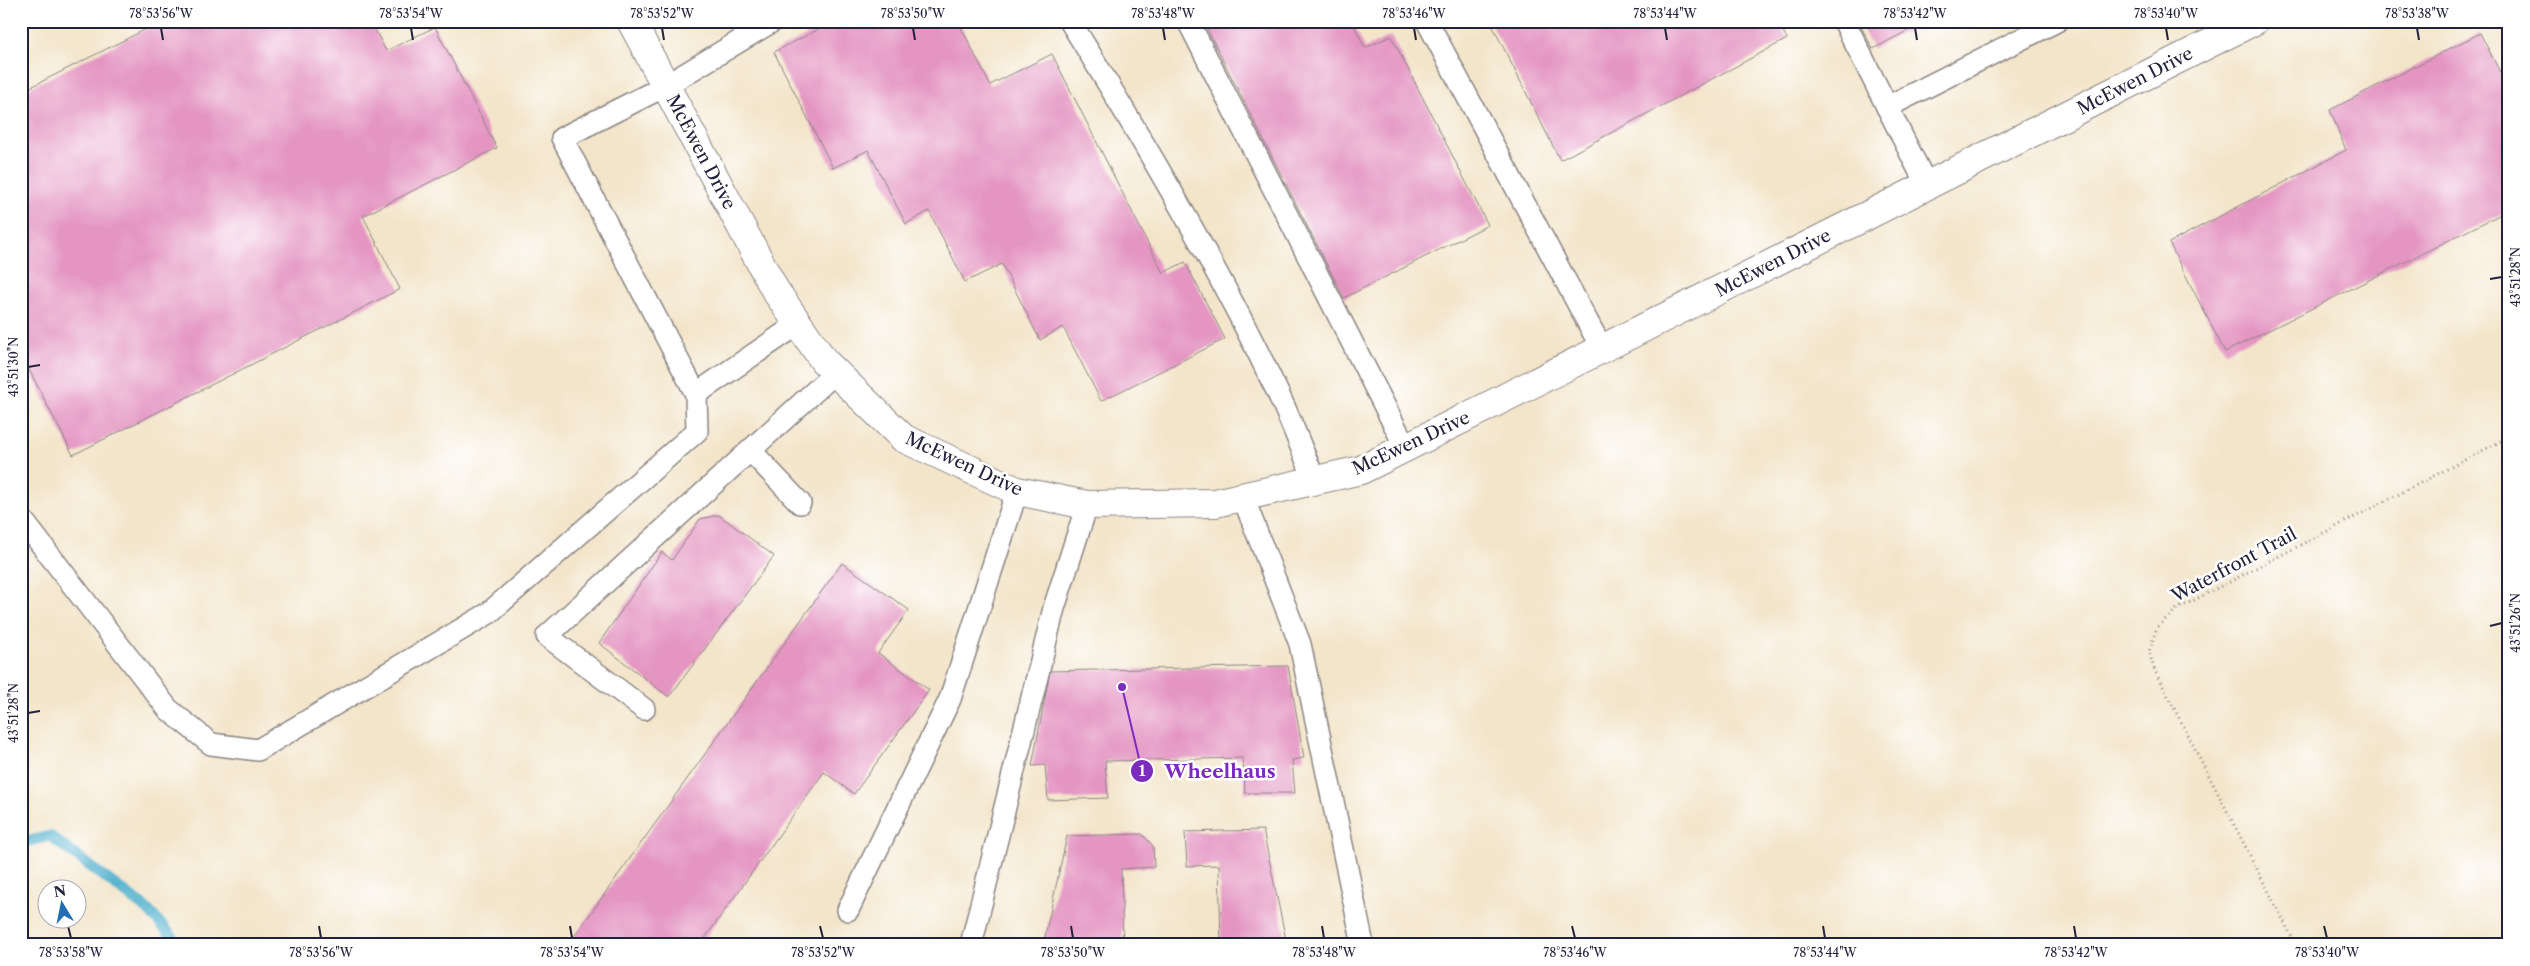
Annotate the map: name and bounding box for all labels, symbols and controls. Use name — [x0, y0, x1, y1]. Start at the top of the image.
text: 78°53'56"W — [129, 6, 194, 21]
text: 78°53'54"W — [379, 6, 444, 21]
text: 78°53'52"W — [630, 6, 695, 21]
text: 78°53'50"W — [881, 6, 946, 21]
text: 78°53'48"W — [1131, 6, 1196, 21]
text: 78°53'46"W — [1382, 6, 1447, 21]
text: 78°53'44"W — [1633, 6, 1698, 21]
text: 78°53'42"W — [1883, 6, 1948, 21]
text: 78°53'40"W — [2134, 6, 2199, 21]
text: 78°53'38"W — [2385, 6, 2450, 21]
street label: McEwen Drive — [2073, 42, 2197, 120]
street label: McEwen Drive — [662, 91, 740, 213]
street label: McEwen Drive — [1711, 224, 1835, 302]
text: 43°51'28"N — [2508, 247, 2523, 307]
text: 43°51'30"N — [6, 337, 21, 397]
street label: McEwen Drive — [1349, 406, 1473, 480]
street label: McEwen Drive — [902, 427, 1026, 501]
street label: Waterfront Trail — [2167, 523, 2300, 608]
text: 43°51'26"N — [2508, 593, 2523, 653]
text: 43°51'28"N — [6, 683, 21, 743]
callout: Wheelhaus — [1129, 754, 1286, 788]
text: Wheelhaus — [1163, 760, 1276, 783]
text: 1 — [1139, 761, 1146, 780]
north arrow — [38, 878, 88, 928]
text: N — [52, 881, 67, 901]
text: 78°53'58"W — [39, 945, 104, 960]
text: 78°53'56"W — [289, 945, 354, 960]
text: 78°53'54"W — [540, 945, 605, 960]
text: 78°53'52"W — [791, 945, 856, 960]
text: 78°53'50"W — [1041, 945, 1106, 960]
text: 78°53'48"W — [1292, 945, 1357, 960]
text: 78°53'46"W — [1543, 945, 1608, 960]
text: 78°53'44"W — [1793, 945, 1858, 960]
text: 78°53'42"W — [2044, 945, 2109, 960]
text: 78°53'40"W — [2295, 945, 2360, 960]

